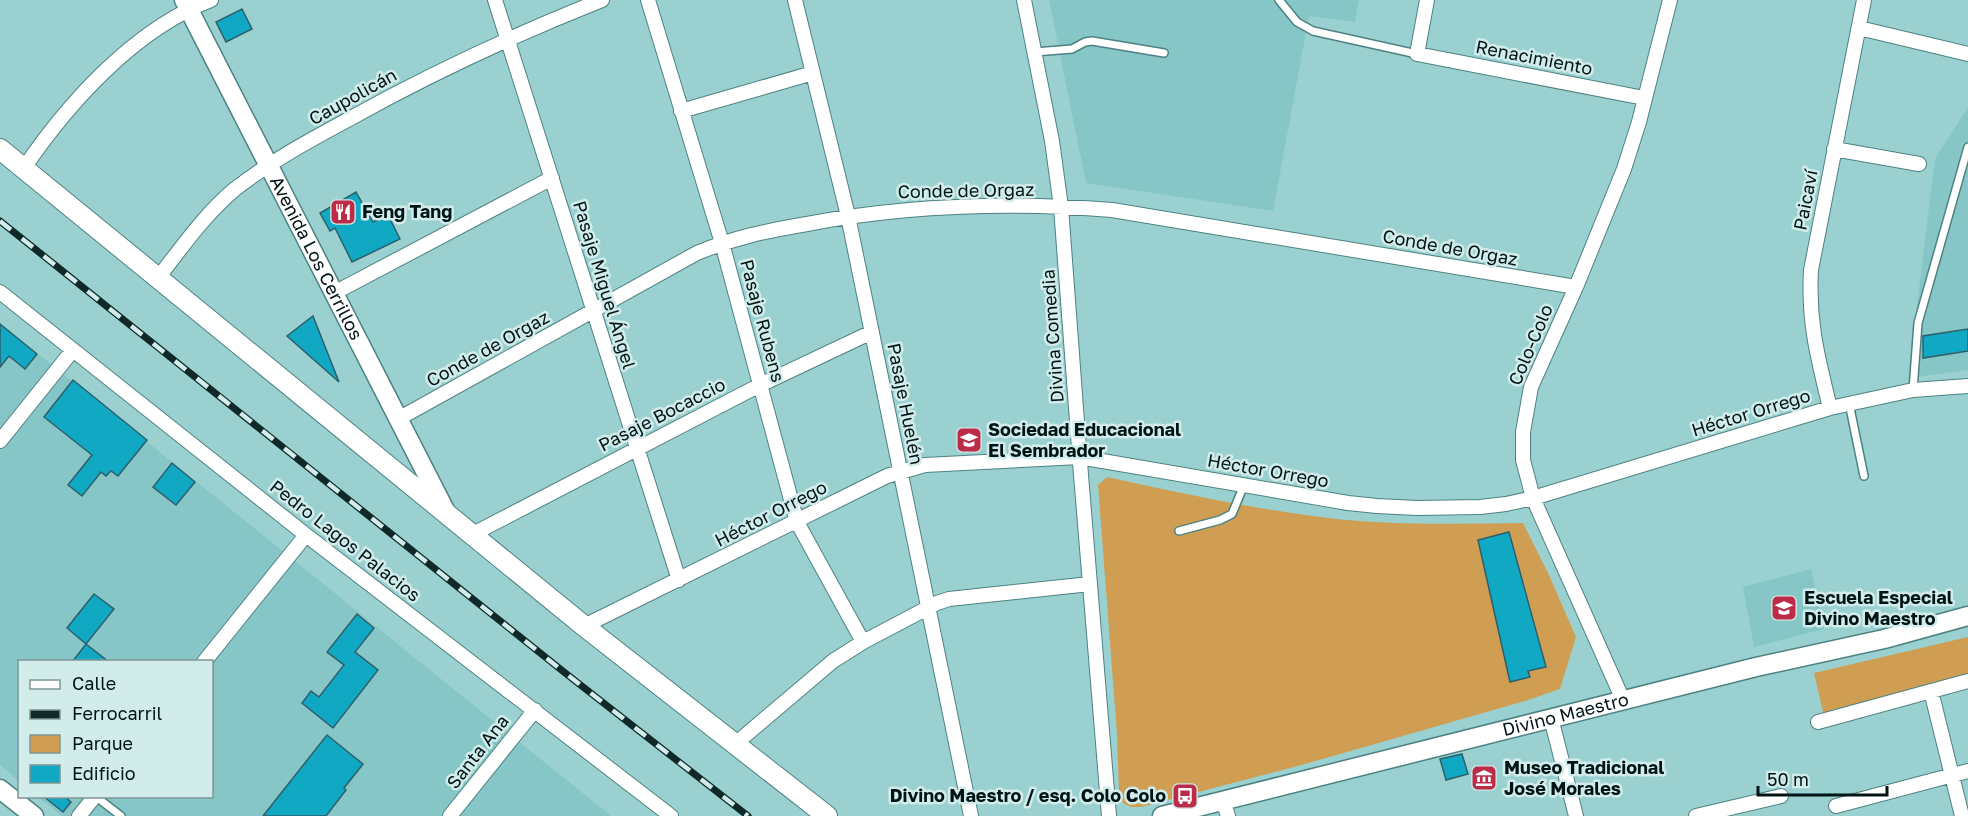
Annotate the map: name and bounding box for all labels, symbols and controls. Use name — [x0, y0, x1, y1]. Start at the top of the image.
street label: Renacimiento — [1474, 35, 1594, 79]
street label: Caupolicán — [305, 63, 400, 129]
street label: Paicaví — [1788, 167, 1822, 232]
street label: Avenida Los Cerrillos — [266, 172, 368, 343]
street label: Conde de Orgaz — [897, 178, 1035, 202]
restaurant icon: Feng Tang — [328, 197, 358, 227]
street label: Pasaje Miguel Ángel — [569, 198, 641, 372]
place label: Feng Tang — [362, 200, 452, 222]
street label: Conde de Orgaz — [1381, 224, 1519, 270]
street label: Pasaje Rubens — [736, 257, 790, 385]
street label: Divina Comedia — [1036, 269, 1068, 403]
street label: Colo-Colo — [1503, 301, 1557, 388]
street label: Conde de Orgaz — [422, 305, 553, 391]
street label: Pasaje Huelén — [883, 341, 929, 466]
street label: Pasaje Bocaccio — [594, 373, 729, 456]
street label: Héctor Orrego — [1689, 384, 1813, 441]
place label: Sociedad Educacional El Sembrador — [988, 418, 1181, 461]
school or university icon: Sociedad Educacional El Sembrador — [954, 425, 984, 455]
street label: Héctor Orrego — [1206, 449, 1331, 492]
street label: Pedro Lagos Palacios — [266, 475, 425, 606]
street label: Héctor Orrego — [711, 475, 830, 551]
place label: Escuela Especial Divino Maestro — [1804, 586, 1953, 629]
school or university icon: Escuela Especial Divino Maestro — [1769, 593, 1799, 623]
legend — [18, 660, 213, 798]
text: Calle — [72, 672, 116, 694]
street label: Divino Maestro — [1500, 687, 1631, 740]
text: Ferrocarril — [72, 702, 162, 724]
street label: Santa Ana — [442, 710, 513, 793]
text: Parque — [72, 732, 133, 754]
place label: Museo Tradicional José Morales — [1504, 756, 1664, 799]
scale bar — [1758, 759, 1887, 797]
text: Edificio — [72, 762, 136, 784]
museum icon: Museo Tradicional José Morales — [1469, 763, 1499, 793]
text: 50 m — [1767, 768, 1809, 790]
bus stop icon: Divino Maestro / esq. Colo Colo — [1170, 781, 1200, 811]
place label: Divino Maestro / esq. Colo Colo — [890, 784, 1166, 806]

